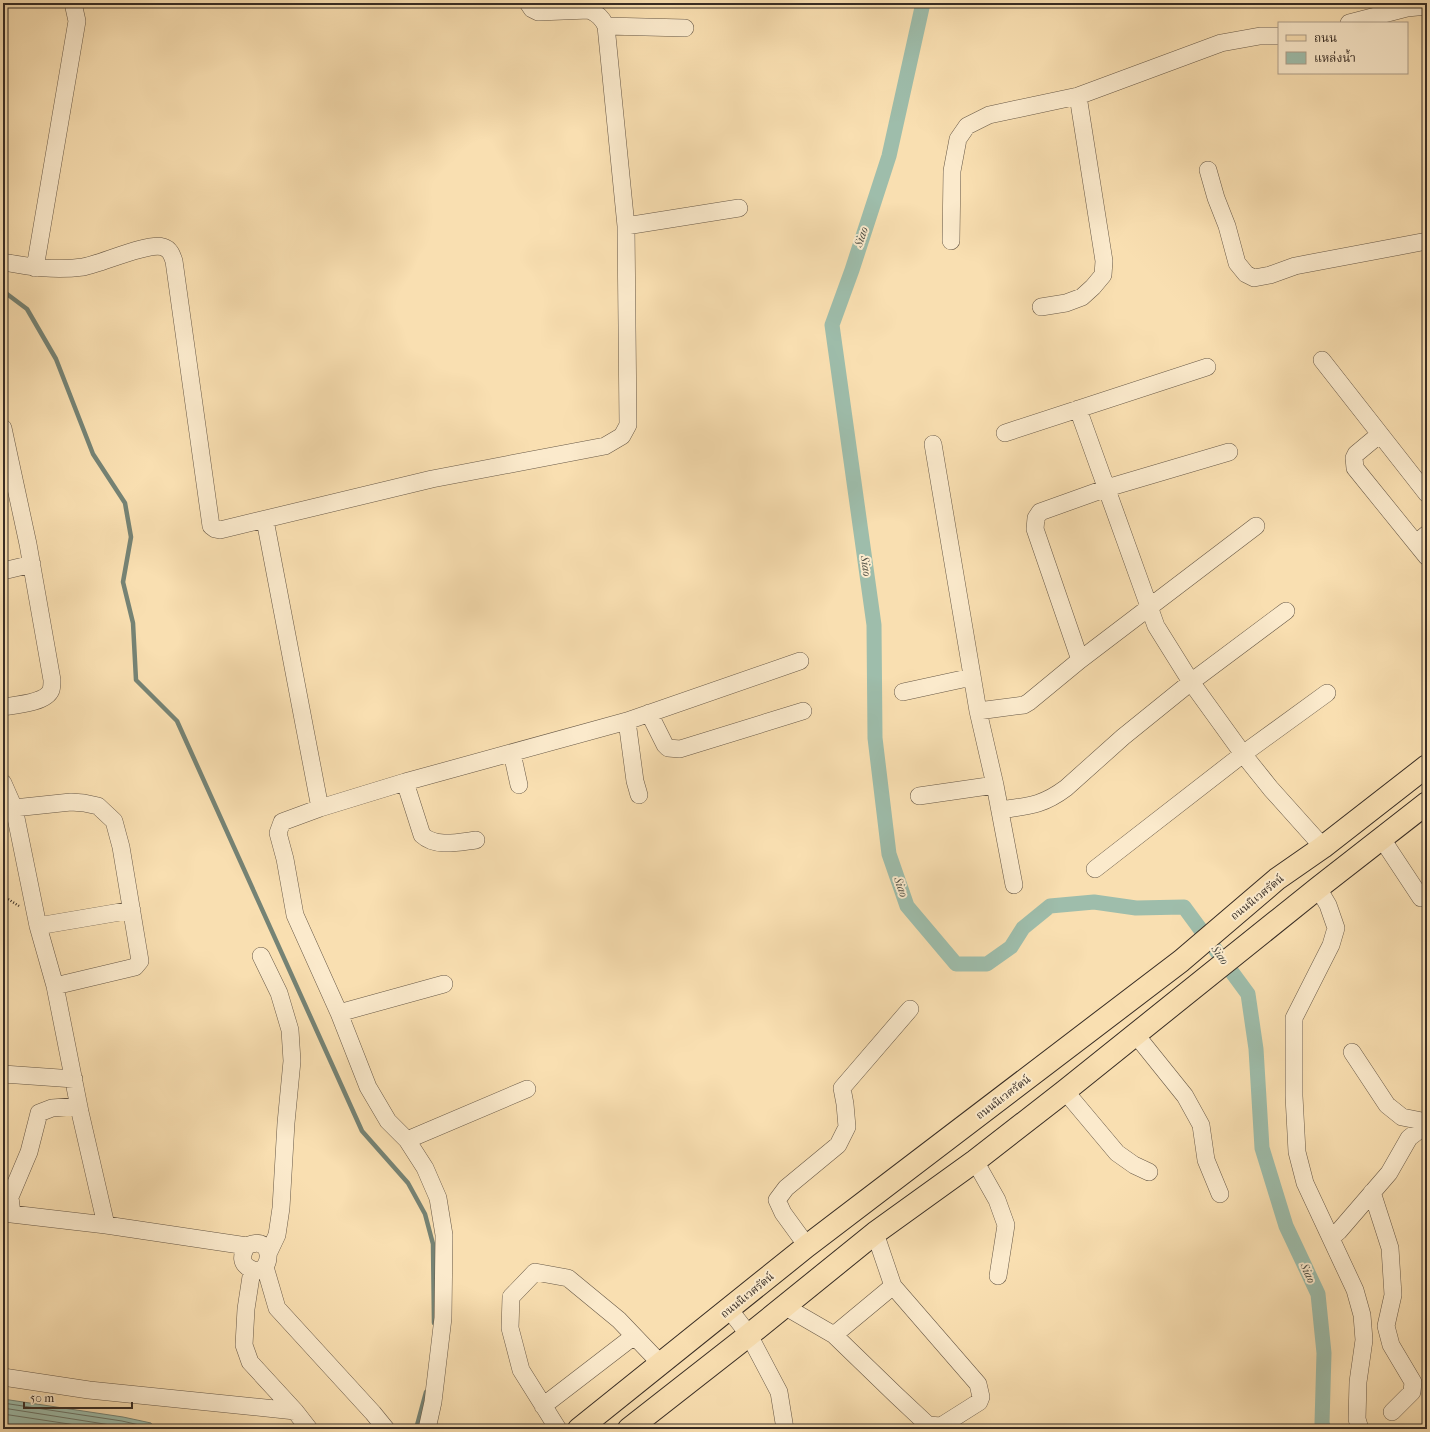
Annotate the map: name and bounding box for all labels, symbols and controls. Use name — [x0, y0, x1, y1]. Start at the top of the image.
legend — [1278, 22, 1408, 74]
text: ถนน — [1314, 31, 1337, 45]
text: แหล่งน้ำ — [1314, 49, 1356, 65]
water label: Siao — [851, 225, 871, 250]
water label: Siao — [857, 554, 874, 577]
street label: ถนนนิเวศรัตน์ — [1228, 872, 1287, 923]
water label: Siao — [891, 874, 911, 899]
water label: Siao — [1208, 942, 1232, 967]
street label: ถนนนิเวศรัตน์ — [973, 1073, 1033, 1122]
water label: Siao — [1297, 1260, 1319, 1285]
street label: ถนนนิเวศรัตน์ — [718, 1270, 777, 1321]
scale bar — [24, 1384, 132, 1410]
text: 50 m — [30, 1391, 54, 1405]

